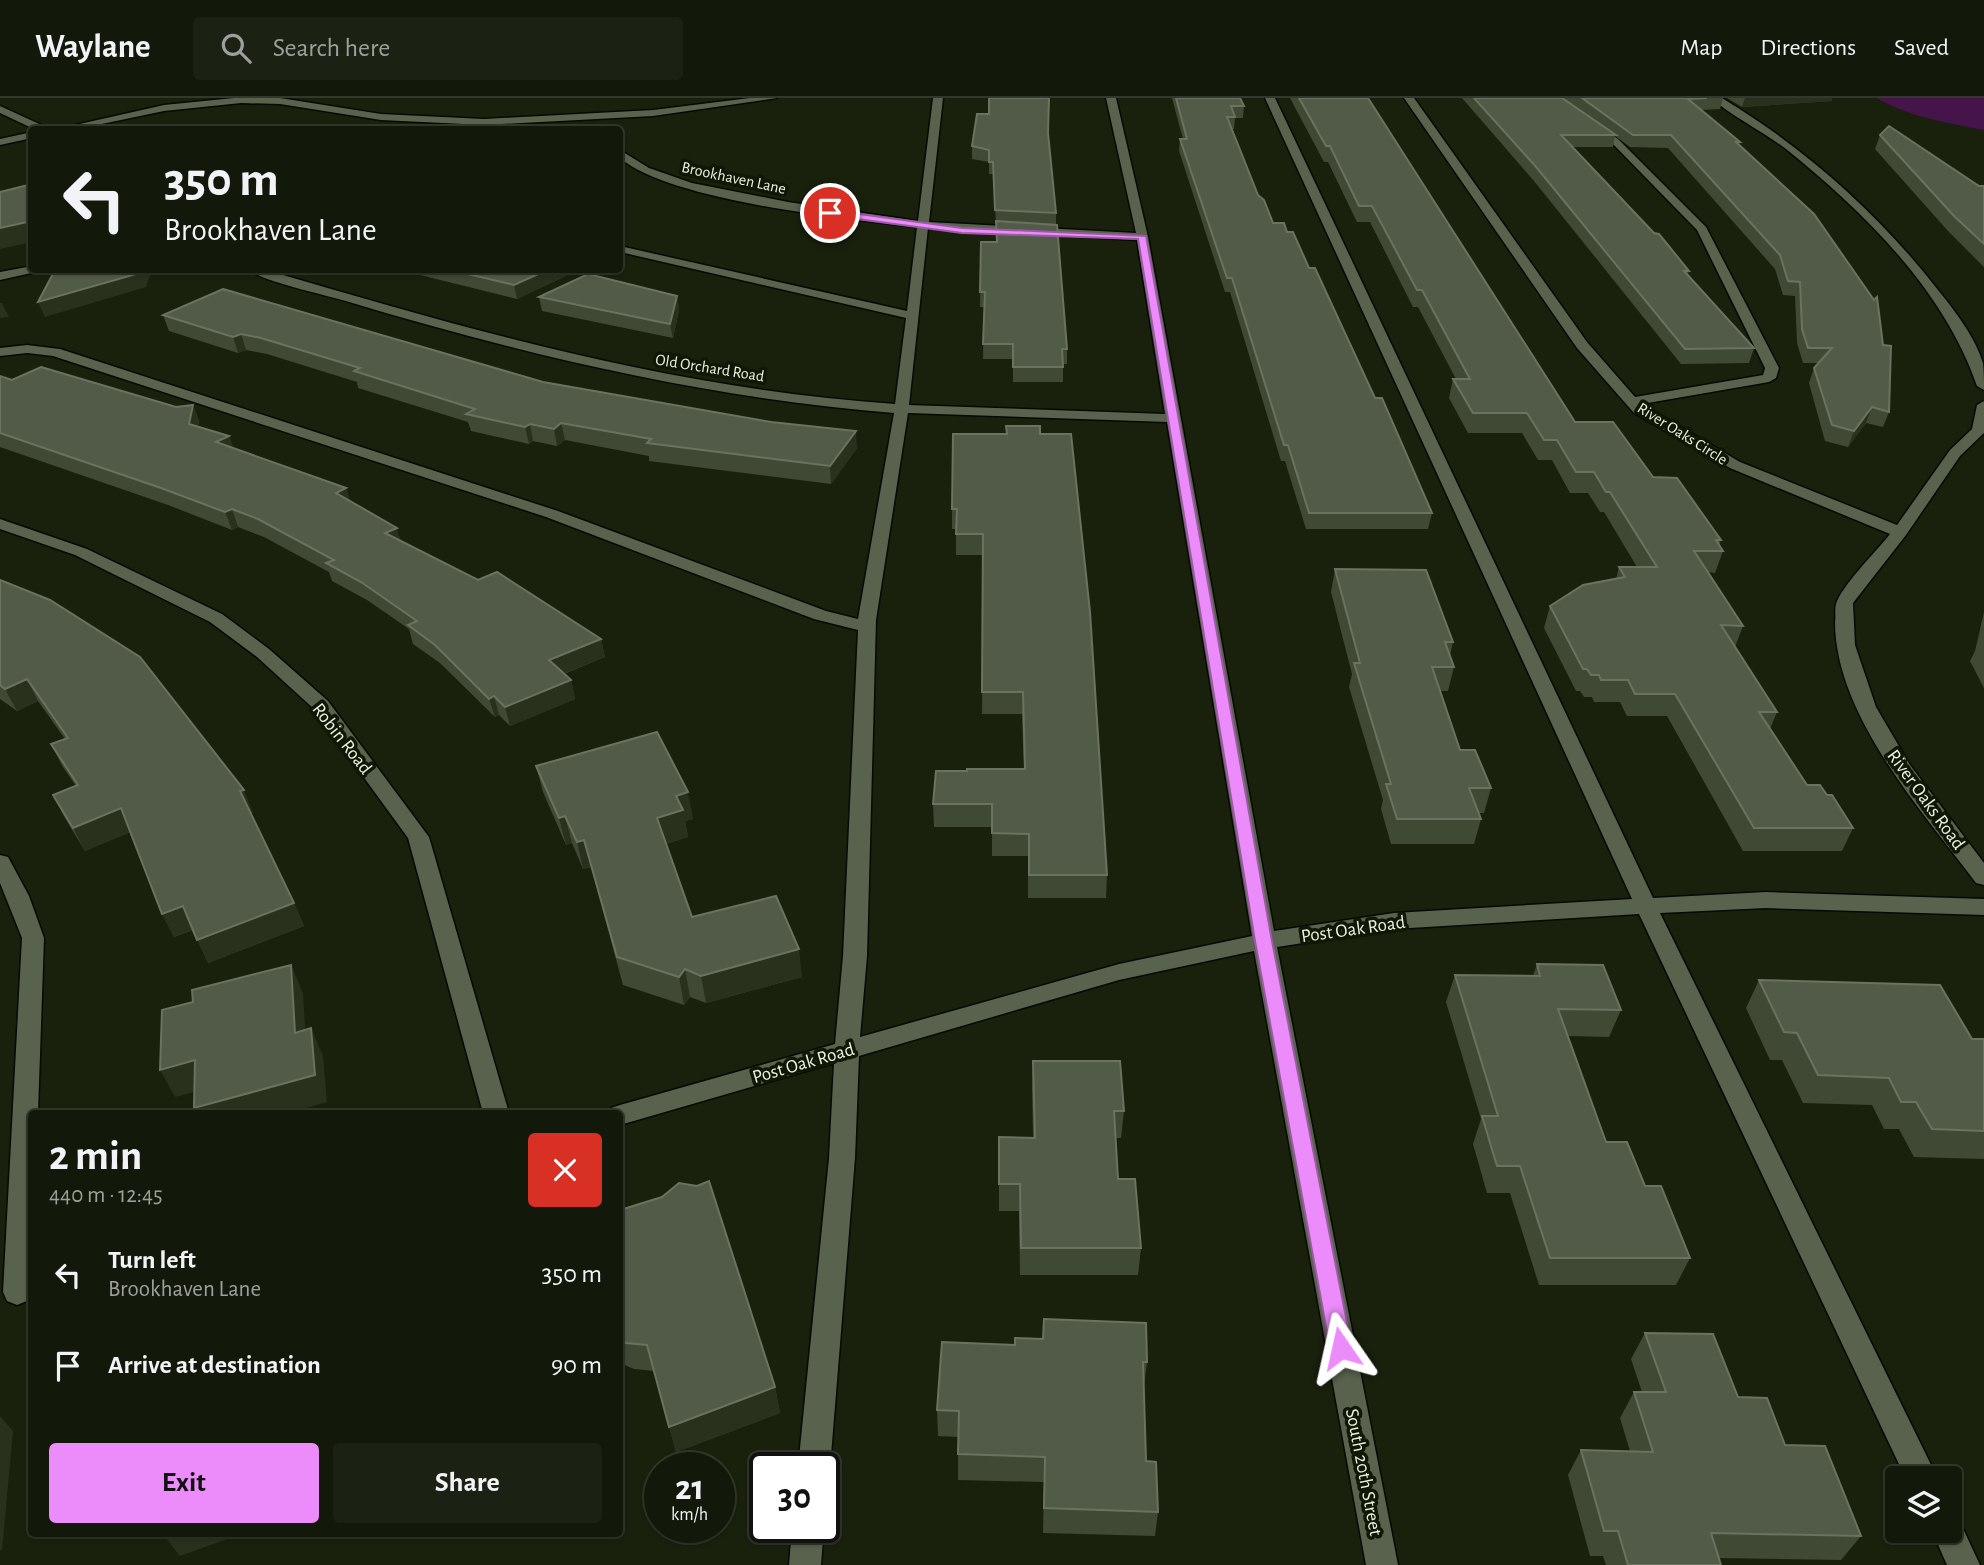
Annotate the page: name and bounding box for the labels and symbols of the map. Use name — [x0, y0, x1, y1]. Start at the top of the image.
street label: Brookhaven Lane — [680, 159, 788, 197]
pin — [800, 183, 860, 243]
street label: Old Orchard Road — [654, 351, 765, 384]
street label: River Oaks Circle — [1635, 400, 1730, 468]
street label: Robin Road — [308, 700, 375, 778]
street label: River Oaks Road — [1883, 746, 1968, 853]
street label: Post Oak Road — [1300, 913, 1407, 946]
street label: Post Oak Road — [750, 1040, 857, 1087]
position arrow — [1304, 1311, 1378, 1385]
street label: South 20th Street — [1342, 1407, 1385, 1537]
speed limit sign: 30 — [749, 1452, 840, 1543]

